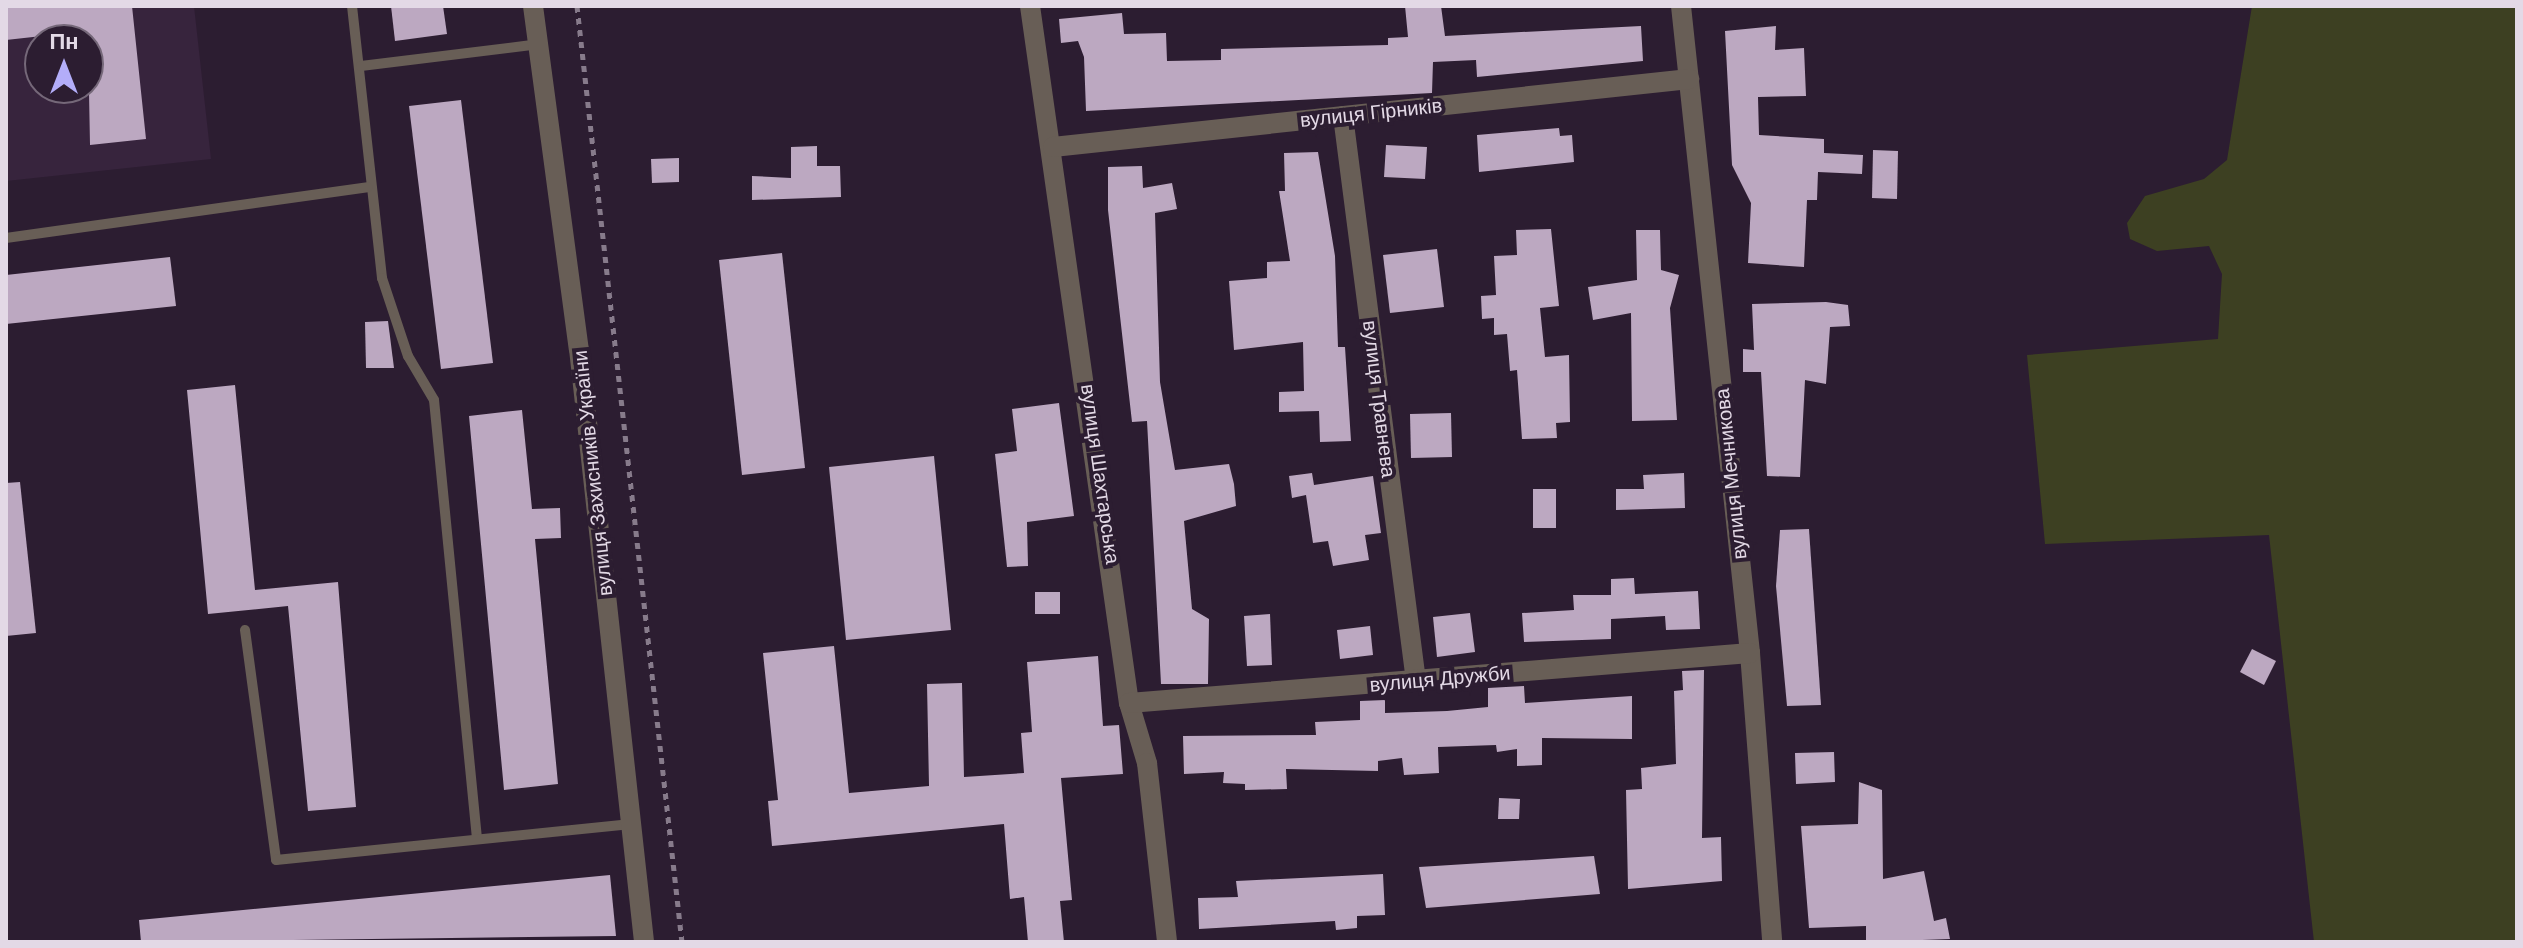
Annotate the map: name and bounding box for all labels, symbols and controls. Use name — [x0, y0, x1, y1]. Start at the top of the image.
north arrow — [24, 24, 104, 104]
text: Пн — [49, 29, 79, 54]
street label: вулиця Гірників — [1299, 94, 1443, 132]
street label: вулиця Травнева — [1357, 319, 1401, 479]
street label: вулиця Захисників України — [568, 349, 618, 597]
street label: вулиця Шахтарська — [1075, 382, 1125, 566]
street label: вулиця Мечникова — [1710, 387, 1752, 561]
street label: вулиця Дружби — [1369, 661, 1511, 697]

